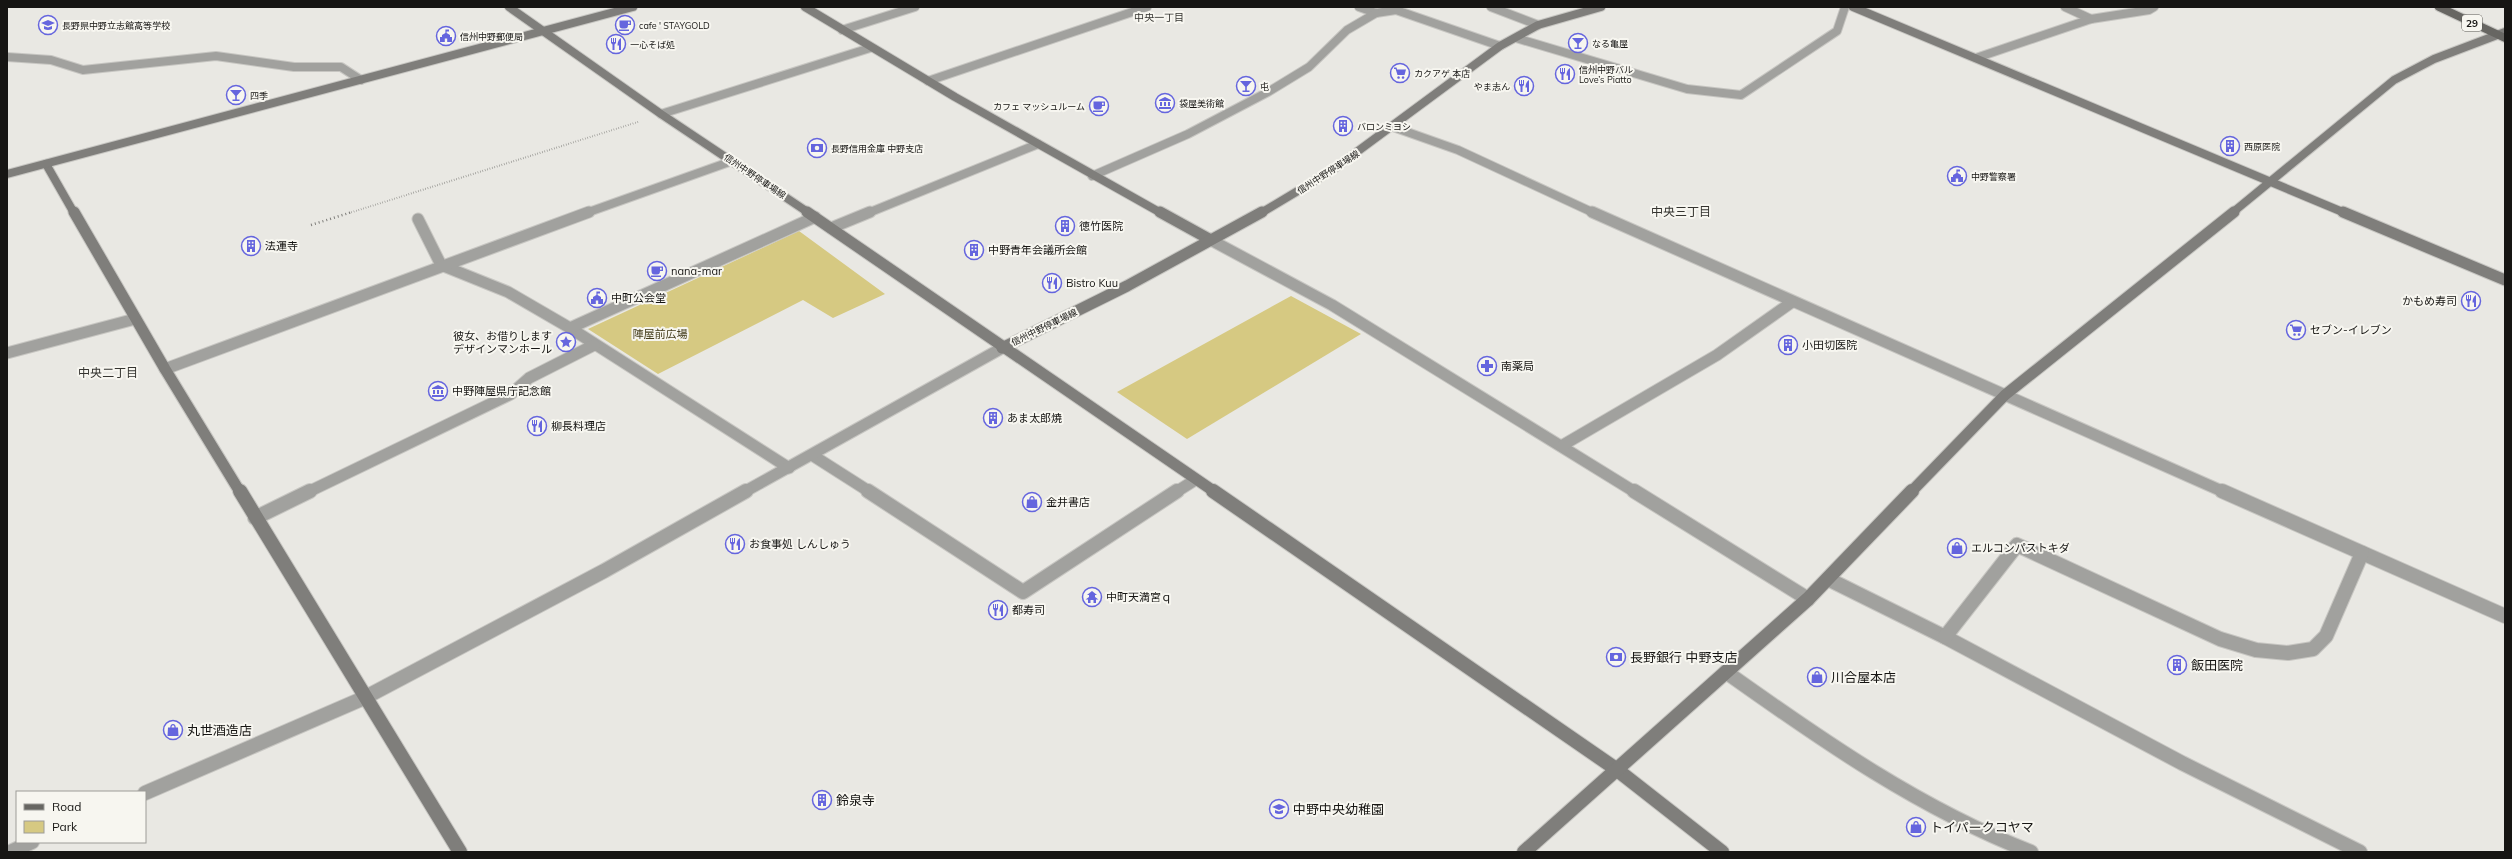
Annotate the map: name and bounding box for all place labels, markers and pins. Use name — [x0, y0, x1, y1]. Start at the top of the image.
school or university icon: 長野県中野立志館高等学校 — [37, 14, 59, 36]
cafe icon: cafe ' STAYGOLD — [614, 14, 636, 36]
place label: 長野県中野立志館高等学校 — [62, 20, 170, 31]
place label: cafe ' STAYGOLD — [639, 20, 710, 31]
public building icon: 信州中野郵便局 — [435, 25, 457, 47]
place label: 信州中野郵便局 — [459, 31, 523, 42]
bar icon: なる亀屋 — [1567, 32, 1589, 54]
restaurant icon: 一心そば処 — [605, 33, 627, 55]
place label: なる亀屋 — [1592, 38, 1628, 49]
place label: 一心そば処 — [630, 39, 675, 50]
supermarket icon: カクアゲ 本店 — [1389, 62, 1411, 84]
restaurant icon: 信州中野バル Love’s Piatto — [1554, 63, 1576, 85]
place label: 信州中野バル Love’s Piatto — [1578, 64, 1633, 85]
place label: カクアゲ 本店 — [1414, 68, 1470, 79]
bar icon: 屯 — [1235, 75, 1257, 97]
restaurant icon: やま志ん — [1513, 75, 1535, 97]
place label: 屯 — [1260, 81, 1269, 92]
place label: やま志ん — [1474, 81, 1510, 92]
bar icon: 四季 — [225, 84, 247, 106]
place label: 四季 — [250, 90, 268, 101]
museum icon: 袋屋美術館 — [1154, 92, 1176, 114]
cafe icon: カフェ マッシュルーム — [1088, 95, 1110, 117]
place label: 袋屋美術館 — [1179, 98, 1224, 109]
place label: カフェ マッシュルーム — [993, 101, 1085, 112]
building icon: バロンミヨシ — [1332, 115, 1354, 137]
place label: バロンミヨシ — [1357, 121, 1411, 132]
building icon: 西原医院 — [2219, 135, 2241, 157]
bank icon: 長野信用金庫 中野支店 — [806, 137, 828, 159]
place label: 西原医院 — [2244, 141, 2280, 152]
place label: 長野信用金庫 中野支店 — [831, 143, 923, 154]
public building icon: 中野警察署 — [1946, 165, 1968, 187]
place label: 中野警察署 — [1971, 171, 2016, 182]
building icon: 徳竹医院 — [1054, 215, 1076, 237]
place label: 徳竹医院 — [1079, 219, 1123, 233]
building icon: 法運寺 — [240, 235, 262, 257]
place label: 法運寺 — [265, 239, 298, 253]
building icon: 中野青年会議所会館 — [963, 239, 985, 261]
place label: 中野青年会議所会館 — [988, 243, 1087, 257]
cafe icon: nana-mar — [646, 260, 668, 282]
place label: nana-mar — [671, 264, 722, 278]
restaurant icon: Bistro Kuu — [1041, 272, 1063, 294]
place label: Bistro Kuu — [1066, 276, 1118, 290]
public building icon: 中町公会堂 — [586, 287, 608, 309]
restaurant icon: かもめ寿司 — [2460, 290, 2482, 312]
place label: 中町公会堂 — [611, 291, 666, 305]
place label: かもめ寿司 — [2402, 294, 2457, 308]
supermarket icon: セブン-イレブン — [2285, 319, 2307, 341]
place label: セブン-イレブン — [2310, 323, 2392, 337]
place label: 彼女、お借りします デザインマンホール — [453, 329, 552, 356]
place icon: 彼女、お借りします デザインマンホール — [555, 331, 577, 353]
building icon: 小田切医院 — [1777, 334, 1799, 356]
place label: 小田切医院 — [1802, 338, 1857, 352]
pharmacy icon: 南薬局 — [1476, 355, 1498, 377]
place label: 南薬局 — [1501, 359, 1534, 373]
museum icon: 中野陣屋県庁記念館 — [427, 380, 449, 402]
place label: 中野陣屋県庁記念館 — [452, 384, 551, 398]
building icon: あま太郎焼 — [982, 407, 1004, 429]
place label: あま太郎焼 — [1007, 411, 1062, 425]
restaurant icon: 柳長料理店 — [526, 415, 548, 437]
place label: 柳長料理店 — [551, 419, 606, 433]
shop icon: 金井書店 — [1021, 491, 1043, 513]
place label: 金井書店 — [1046, 495, 1090, 509]
restaurant icon: お食事処 しんしゅう — [724, 533, 746, 555]
place label: お食事処 しんしゅう — [749, 537, 851, 551]
shop icon: エルコンパストキダ — [1946, 537, 1968, 559]
place label: エルコンパストキダ — [1971, 541, 2070, 555]
temple icon: 中町天満宮ｑ — [1081, 586, 1103, 608]
place label: 中町天満宮ｑ — [1106, 590, 1172, 604]
restaurant icon: 都寿司 — [987, 599, 1009, 621]
place label: 都寿司 — [1012, 603, 1045, 617]
bank icon: 長野銀行 中野支店 — [1605, 646, 1627, 668]
place label: 長野銀行 中野支店 — [1630, 649, 1737, 665]
building icon: 飯田医院 — [2166, 654, 2188, 676]
place label: 飯田医院 — [2191, 657, 2243, 673]
shop icon: 川合屋本店 — [1806, 666, 1828, 688]
place label: 川合屋本店 — [1831, 669, 1896, 685]
shop icon: 丸世酒造店 — [162, 719, 184, 741]
place label: 丸世酒造店 — [187, 722, 252, 738]
building icon: 鈴泉寺 — [811, 789, 833, 811]
place label: 鈴泉寺 — [836, 792, 875, 808]
school or university icon: 中野中央幼稚園 — [1268, 798, 1290, 820]
place label: 中野中央幼稚園 — [1293, 801, 1384, 817]
shop icon: トイパークコヤマ — [1905, 816, 1927, 838]
place label: トイパークコヤマ — [1930, 819, 2034, 835]

